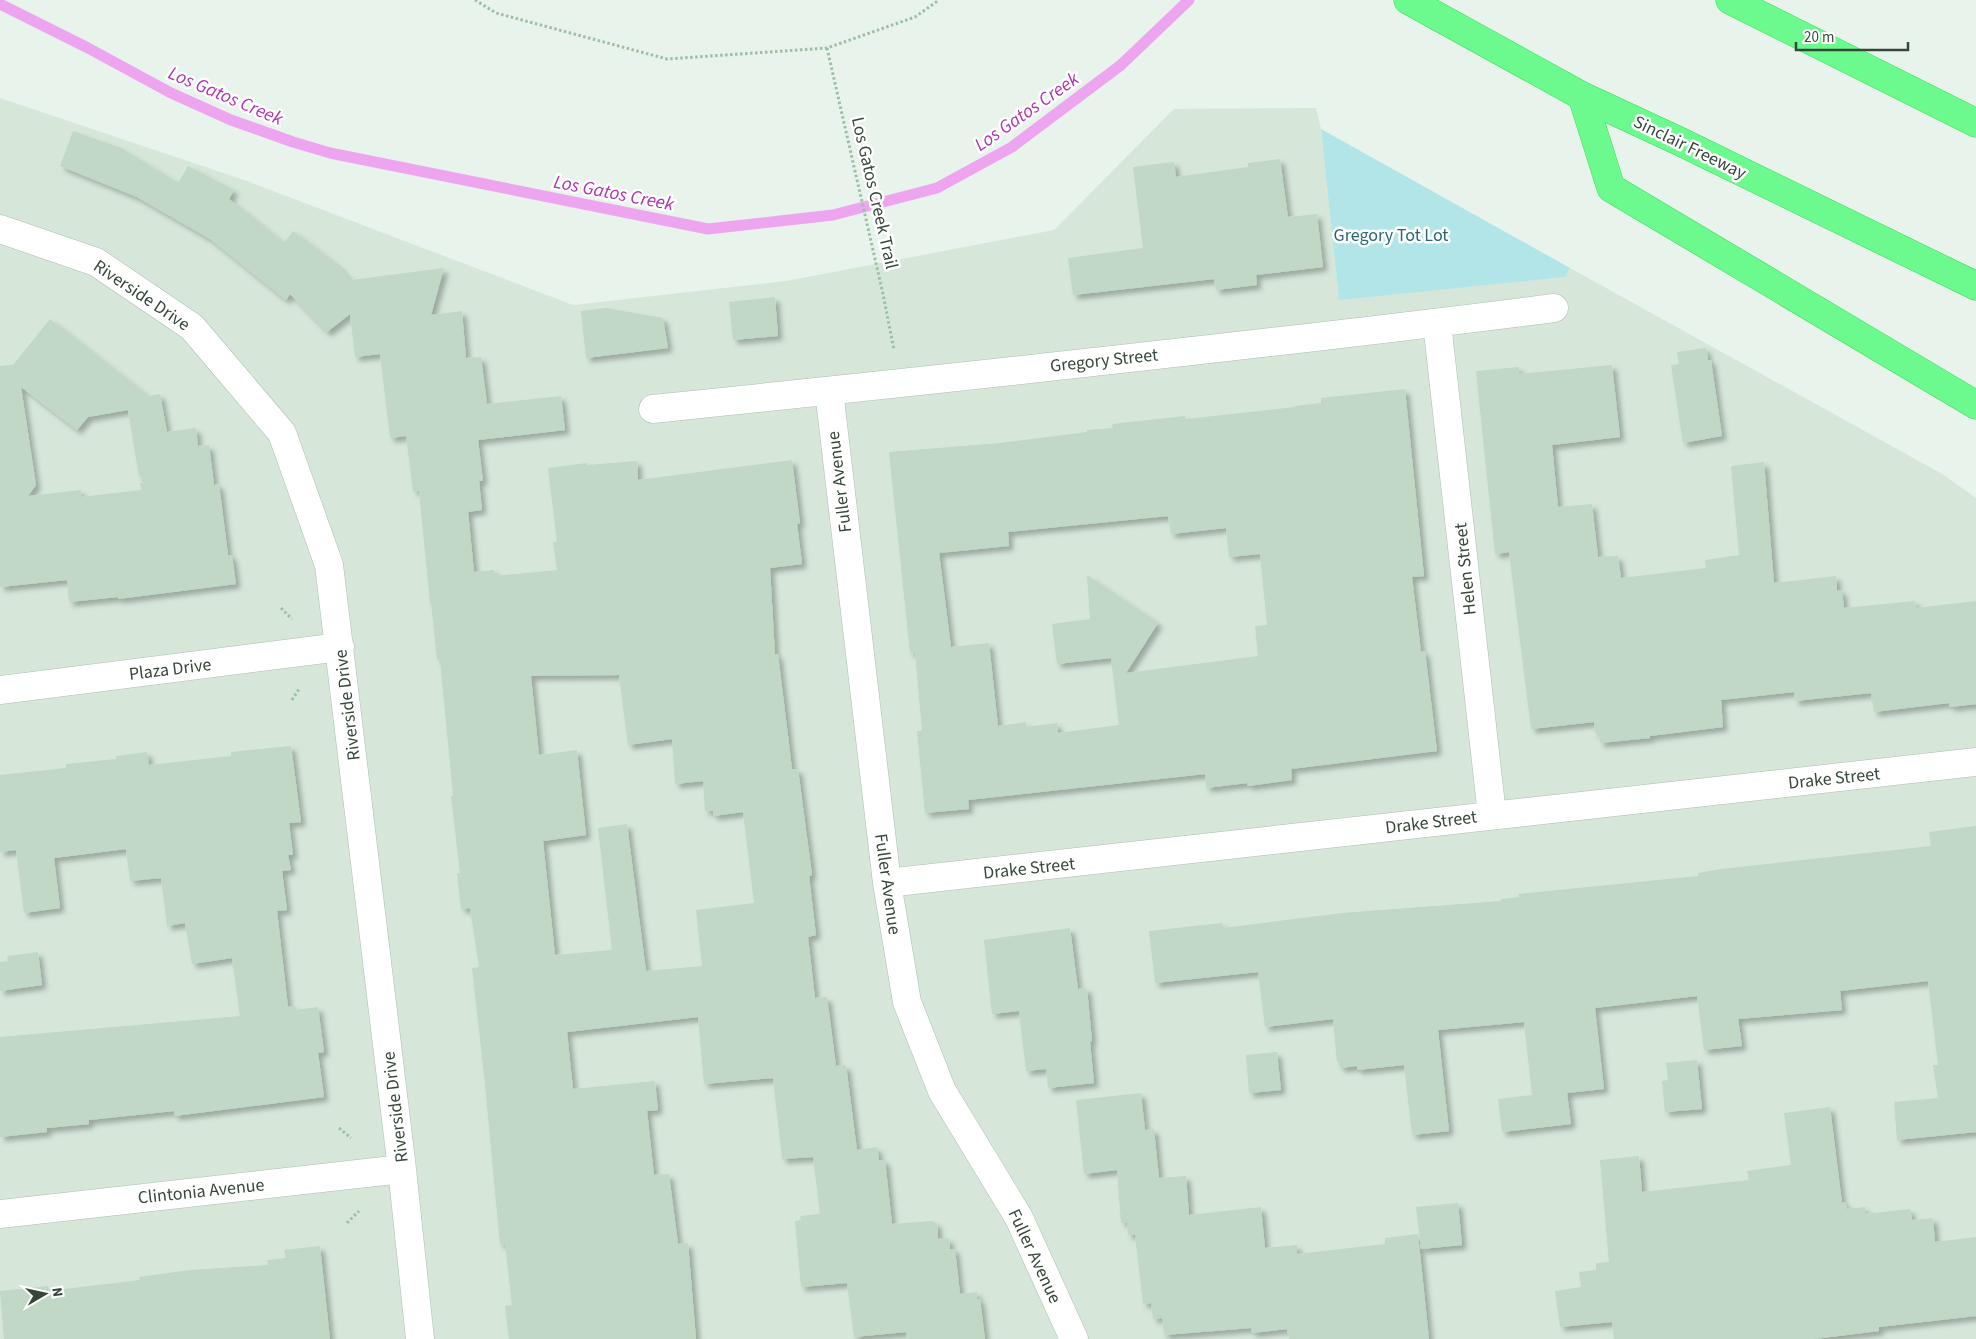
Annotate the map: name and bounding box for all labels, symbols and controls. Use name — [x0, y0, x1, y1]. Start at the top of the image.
scale bar — [1796, 20, 1908, 52]
text: 20 m — [1804, 27, 1834, 48]
water label: Los Gatos Creek — [164, 60, 288, 133]
water label: Los Gatos Creek — [969, 66, 1085, 158]
street label: Sinclair Freeway — [1629, 109, 1751, 186]
street label: Los Gatos Creek Trail — [845, 115, 904, 272]
water label: Los Gatos Creek — [551, 169, 677, 219]
park label: Gregory Tot Lot — [1334, 223, 1448, 248]
street label: Riverside Drive — [88, 254, 195, 337]
street label: Gregory Street — [1049, 342, 1159, 379]
street label: Fuller Avenue — [821, 430, 858, 534]
street label: Helen Street — [1448, 522, 1483, 616]
street label: Riverside Drive — [328, 648, 367, 762]
street label: Plaza Drive — [127, 652, 213, 687]
street label: Drake Street — [1787, 761, 1881, 796]
street label: Drake Street — [1384, 804, 1478, 841]
street label: Fuller Avenue — [868, 832, 907, 936]
street label: Drake Street — [982, 851, 1076, 886]
street label: Riverside Drive — [376, 1050, 415, 1164]
street label: Clintonia Avenue — [137, 1172, 266, 1211]
street label: Fuller Avenue — [1002, 1205, 1067, 1308]
north arrow — [20, 1269, 70, 1319]
text: N — [46, 1286, 67, 1298]

